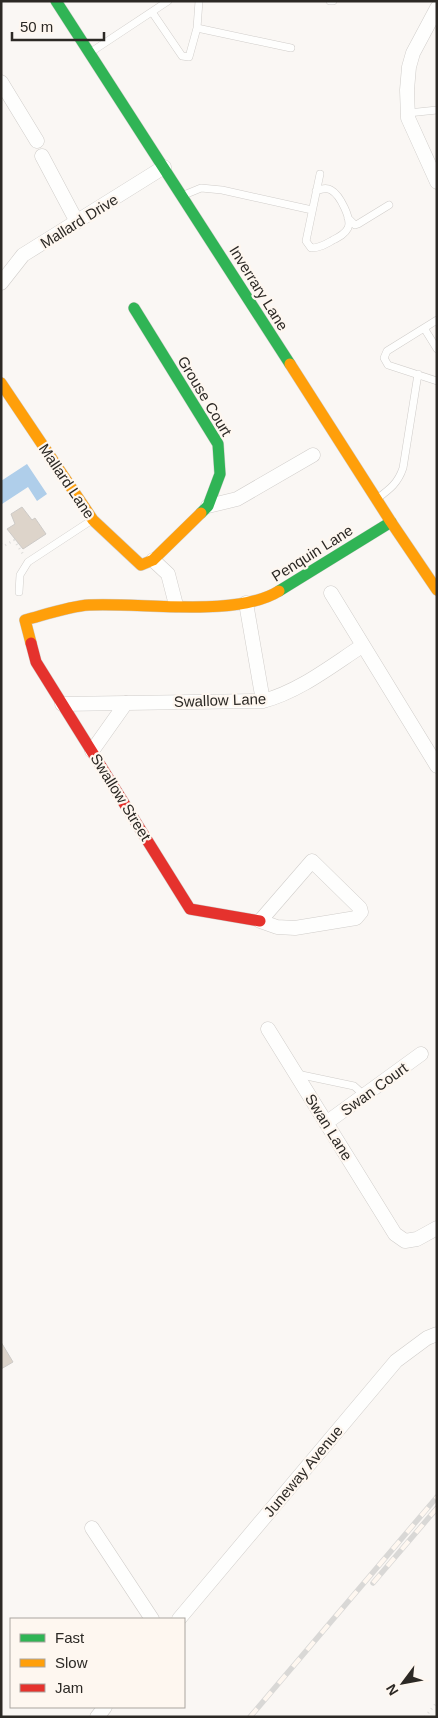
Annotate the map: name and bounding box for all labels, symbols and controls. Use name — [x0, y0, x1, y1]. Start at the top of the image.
scale bar — [12, 10, 105, 42]
text: 50 m — [20, 18, 53, 35]
street label: Mallard Drive — [37, 190, 121, 252]
street label: Inverrary Lane — [226, 242, 292, 334]
street label: Grouse Court — [175, 353, 236, 440]
street label: Mallard Lane — [36, 440, 98, 522]
street label: Penquin Lane — [268, 521, 356, 585]
street label: Swallow Lane — [173, 690, 267, 710]
street label: Swallow Street — [88, 750, 155, 844]
street label: Swan Court — [337, 1059, 411, 1119]
street label: Swan Lane — [302, 1091, 356, 1163]
street label: Juneway Avenue — [260, 1422, 346, 1520]
legend — [10, 1618, 185, 1708]
text: Fast — [55, 1629, 85, 1646]
text: Slow — [55, 1654, 88, 1671]
north arrow — [378, 1658, 428, 1708]
text: Jam — [55, 1679, 83, 1696]
text: N — [383, 1681, 401, 1698]

